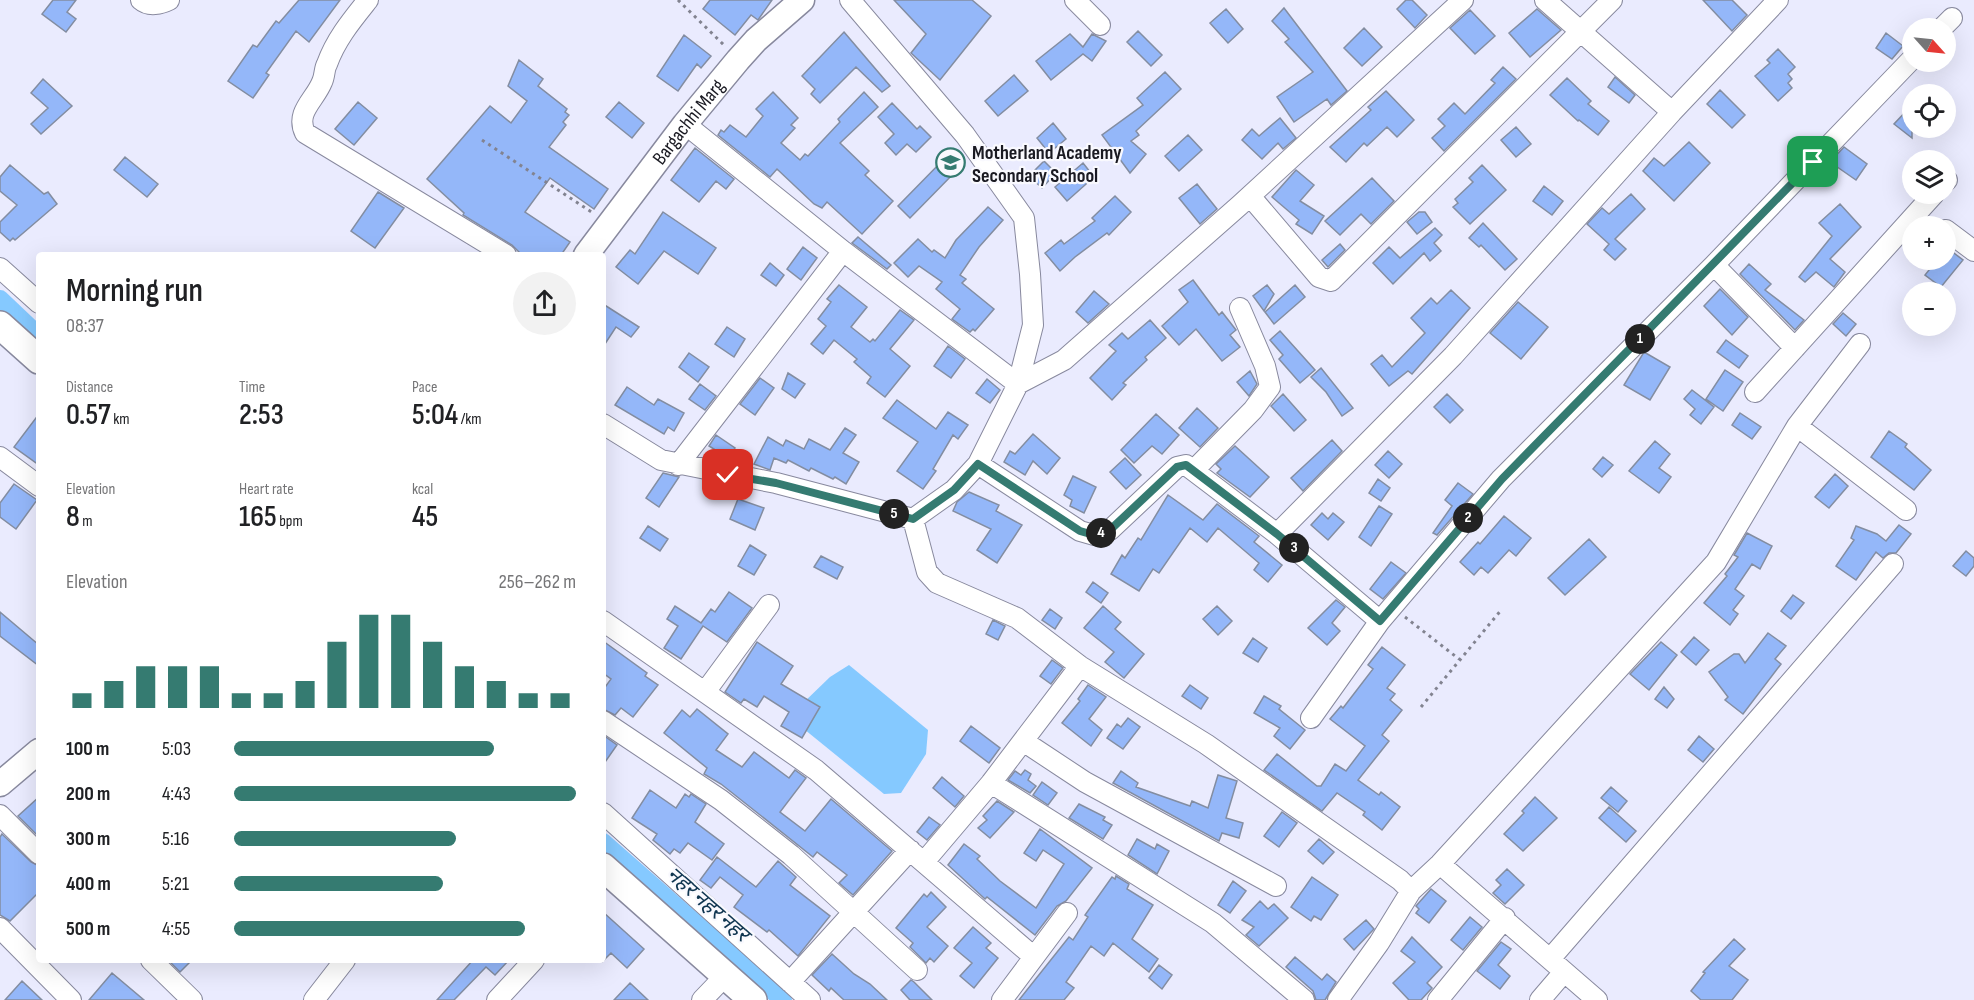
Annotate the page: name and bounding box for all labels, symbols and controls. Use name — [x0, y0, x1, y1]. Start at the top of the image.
north arrow — [1902, 18, 1956, 72]
map controls — [1902, 18, 1956, 336]
street label: Bargachhi Marg — [648, 75, 730, 170]
button: locate — [1902, 84, 1956, 138]
pin — [1787, 136, 1838, 187]
place label: Motherland Academy Secondary School — [972, 141, 1122, 188]
icon: arrive — [1796, 145, 1829, 178]
school or university icon: Motherland Academy Secondary School — [935, 147, 967, 179]
button: layers — [1902, 150, 1956, 204]
button: + — [1902, 216, 1956, 270]
text: Morning run — [66, 271, 203, 311]
button: share — [513, 272, 576, 335]
button: − — [1902, 282, 1956, 336]
text: 08:37 — [66, 314, 104, 338]
pin: 1 — [1625, 324, 1655, 354]
text: 1 — [1637, 329, 1643, 348]
text: Distance — [66, 378, 113, 397]
text: Time — [239, 378, 265, 397]
text: Pace — [412, 378, 437, 397]
text: 0.57 — [66, 397, 111, 433]
text: 2:53 — [239, 397, 284, 433]
text: 5:04 — [412, 397, 458, 433]
text: km — [111, 410, 130, 429]
text: /km — [458, 410, 482, 429]
pin — [702, 449, 753, 500]
icon: check — [711, 458, 744, 491]
text: Elevation — [66, 480, 115, 499]
text: Heart rate — [239, 480, 294, 499]
text: kcal — [412, 480, 433, 499]
text: 8 — [66, 499, 80, 535]
text: 165 — [239, 499, 277, 535]
text: 45 — [412, 499, 438, 535]
pin: 5 — [879, 499, 909, 529]
pin: 2 — [1453, 503, 1483, 533]
text: 5 — [890, 504, 898, 523]
text: 2 — [1464, 508, 1472, 527]
text: m — [80, 512, 93, 531]
text: bpm — [277, 512, 303, 531]
pin: 4 — [1086, 518, 1116, 548]
text: 4 — [1097, 523, 1105, 542]
pin: 3 — [1279, 533, 1309, 563]
text: 3 — [1290, 538, 1298, 557]
text: Elevation — [66, 570, 128, 594]
text: 256–262 m — [498, 570, 576, 594]
text: 100 m — [66, 737, 109, 761]
text: 5:03 — [162, 737, 191, 761]
text: 200 m — [66, 782, 110, 806]
text: 4:43 — [162, 782, 191, 806]
text: 300 m — [66, 827, 110, 851]
text: 5:16 — [162, 827, 190, 851]
water label: नहर नहर नहर — [661, 862, 757, 950]
text: 400 m — [66, 872, 111, 896]
text: 5:21 — [162, 872, 189, 896]
text: 500 m — [66, 917, 110, 941]
text: 4:55 — [162, 917, 190, 941]

